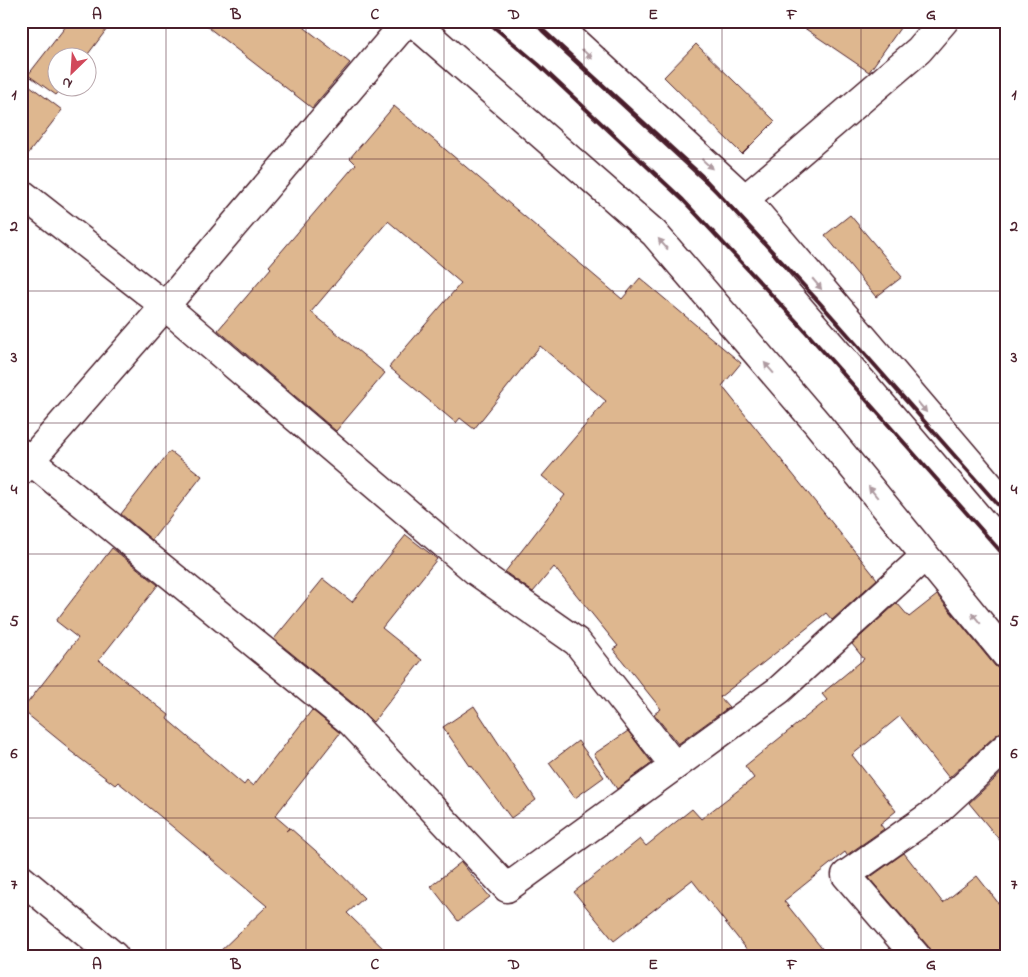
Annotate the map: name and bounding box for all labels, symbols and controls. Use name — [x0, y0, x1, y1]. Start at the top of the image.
text: A — [92, 3, 102, 27]
text: B — [230, 3, 242, 27]
text: C — [371, 3, 380, 27]
text: D — [507, 3, 520, 27]
text: E — [648, 3, 658, 27]
text: F — [786, 3, 798, 27]
text: G — [926, 3, 936, 27]
north arrow — [48, 48, 98, 98]
one-way arrow — [581, 48, 593, 60]
text: N — [58, 71, 76, 94]
text: 1 — [11, 83, 17, 107]
text: 1 — [1011, 83, 1017, 107]
one-way arrow — [700, 158, 712, 170]
text: 2 — [9, 215, 18, 239]
text: 2 — [1009, 215, 1018, 239]
one-way arrow — [658, 238, 669, 251]
one-way arrow — [811, 277, 822, 290]
text: 3 — [10, 346, 18, 370]
text: 3 — [1010, 346, 1018, 370]
one-way arrow — [764, 361, 775, 374]
one-way arrow — [917, 401, 928, 414]
text: 4 — [10, 478, 18, 502]
text: 4 — [1010, 478, 1018, 502]
one-way arrow — [868, 486, 879, 499]
text: 5 — [9, 610, 19, 634]
text: 5 — [1009, 610, 1019, 634]
one-way arrow — [971, 612, 982, 625]
text: 6 — [9, 742, 18, 766]
text: 6 — [1009, 742, 1018, 766]
text: 7 — [11, 873, 18, 897]
text: 7 — [1011, 873, 1018, 897]
text: A — [92, 953, 102, 977]
text: B — [230, 953, 242, 977]
text: C — [371, 953, 380, 977]
text: D — [507, 953, 520, 977]
text: E — [648, 953, 658, 977]
text: F — [786, 953, 798, 977]
text: G — [926, 953, 936, 977]

